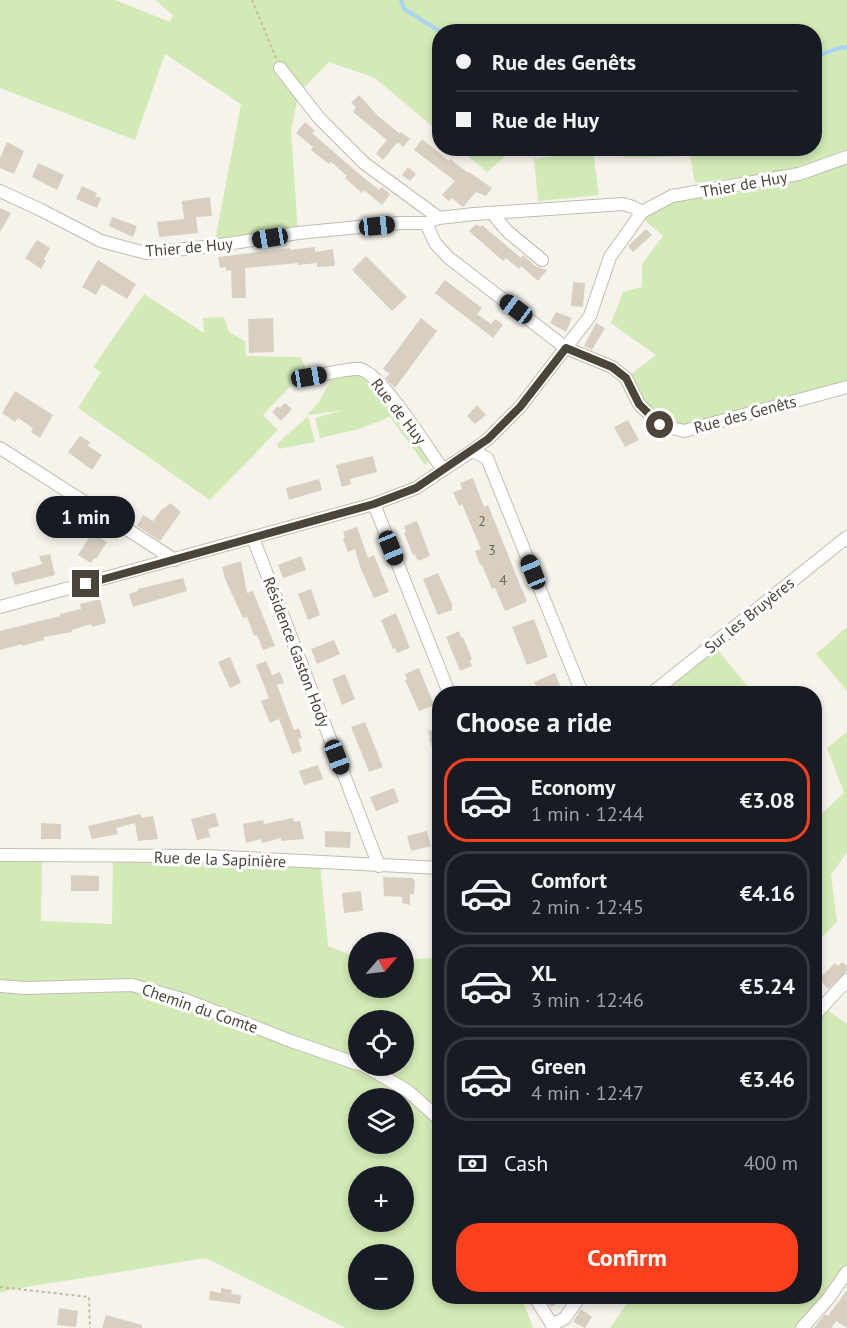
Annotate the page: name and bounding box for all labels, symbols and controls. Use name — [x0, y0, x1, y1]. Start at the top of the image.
text: Rue des Genêts — [492, 48, 636, 76]
text: Rue de Huy — [492, 106, 599, 134]
street label: Thier de Huy — [699, 166, 789, 201]
car — [358, 215, 396, 237]
car — [251, 226, 289, 250]
street label: Thier de Huy — [144, 233, 234, 261]
car — [496, 291, 536, 327]
car — [290, 365, 328, 389]
street label: Rue de Huy — [367, 374, 431, 448]
street label: Rue des Genêts — [692, 391, 799, 437]
route start — [646, 411, 673, 438]
callout: 1 min — [36, 497, 136, 539]
text: 1 min — [61, 504, 110, 530]
house number: 2 — [478, 512, 486, 530]
car — [376, 528, 406, 568]
house number: 3 — [488, 541, 496, 559]
car — [518, 552, 548, 592]
route end — [72, 570, 99, 597]
house number: 4 — [499, 571, 507, 589]
street label: Sur les Bruyères — [700, 573, 798, 657]
street label: Résidence Gaston Hody — [259, 574, 335, 730]
text: Choose a ride — [456, 705, 612, 739]
car — [322, 737, 352, 777]
icon: car — [459, 773, 513, 827]
text: Economy — [531, 773, 615, 801]
text: €3.08 — [740, 786, 795, 814]
text: 1 min · 12:44 — [531, 801, 644, 827]
street label: Rue de la Sapinière — [153, 847, 287, 871]
icon: car — [459, 866, 513, 920]
text: Comfort — [531, 866, 607, 894]
text: €4.16 — [740, 879, 795, 907]
text: 2 min · 12:45 — [531, 894, 644, 920]
north arrow — [348, 932, 414, 998]
map controls — [348, 932, 414, 1310]
icon: car — [459, 959, 513, 1013]
text: XL — [531, 959, 556, 987]
text: €5.24 — [740, 972, 795, 1000]
street label: Chemin du Comte — [139, 979, 261, 1037]
text: 3 min · 12:46 — [531, 987, 644, 1013]
button: locate — [348, 1010, 414, 1076]
icon: car — [459, 1052, 513, 1106]
text: Green — [531, 1052, 586, 1080]
text: €3.46 — [740, 1065, 795, 1093]
text: 4 min · 12:47 — [531, 1080, 644, 1106]
button: layers — [348, 1088, 414, 1154]
icon: cash — [456, 1147, 489, 1180]
text: Cash — [504, 1149, 548, 1177]
text: 400 m — [744, 1150, 798, 1176]
button: + — [348, 1166, 414, 1232]
button: Confirm — [456, 1223, 798, 1292]
button: − — [348, 1244, 414, 1310]

